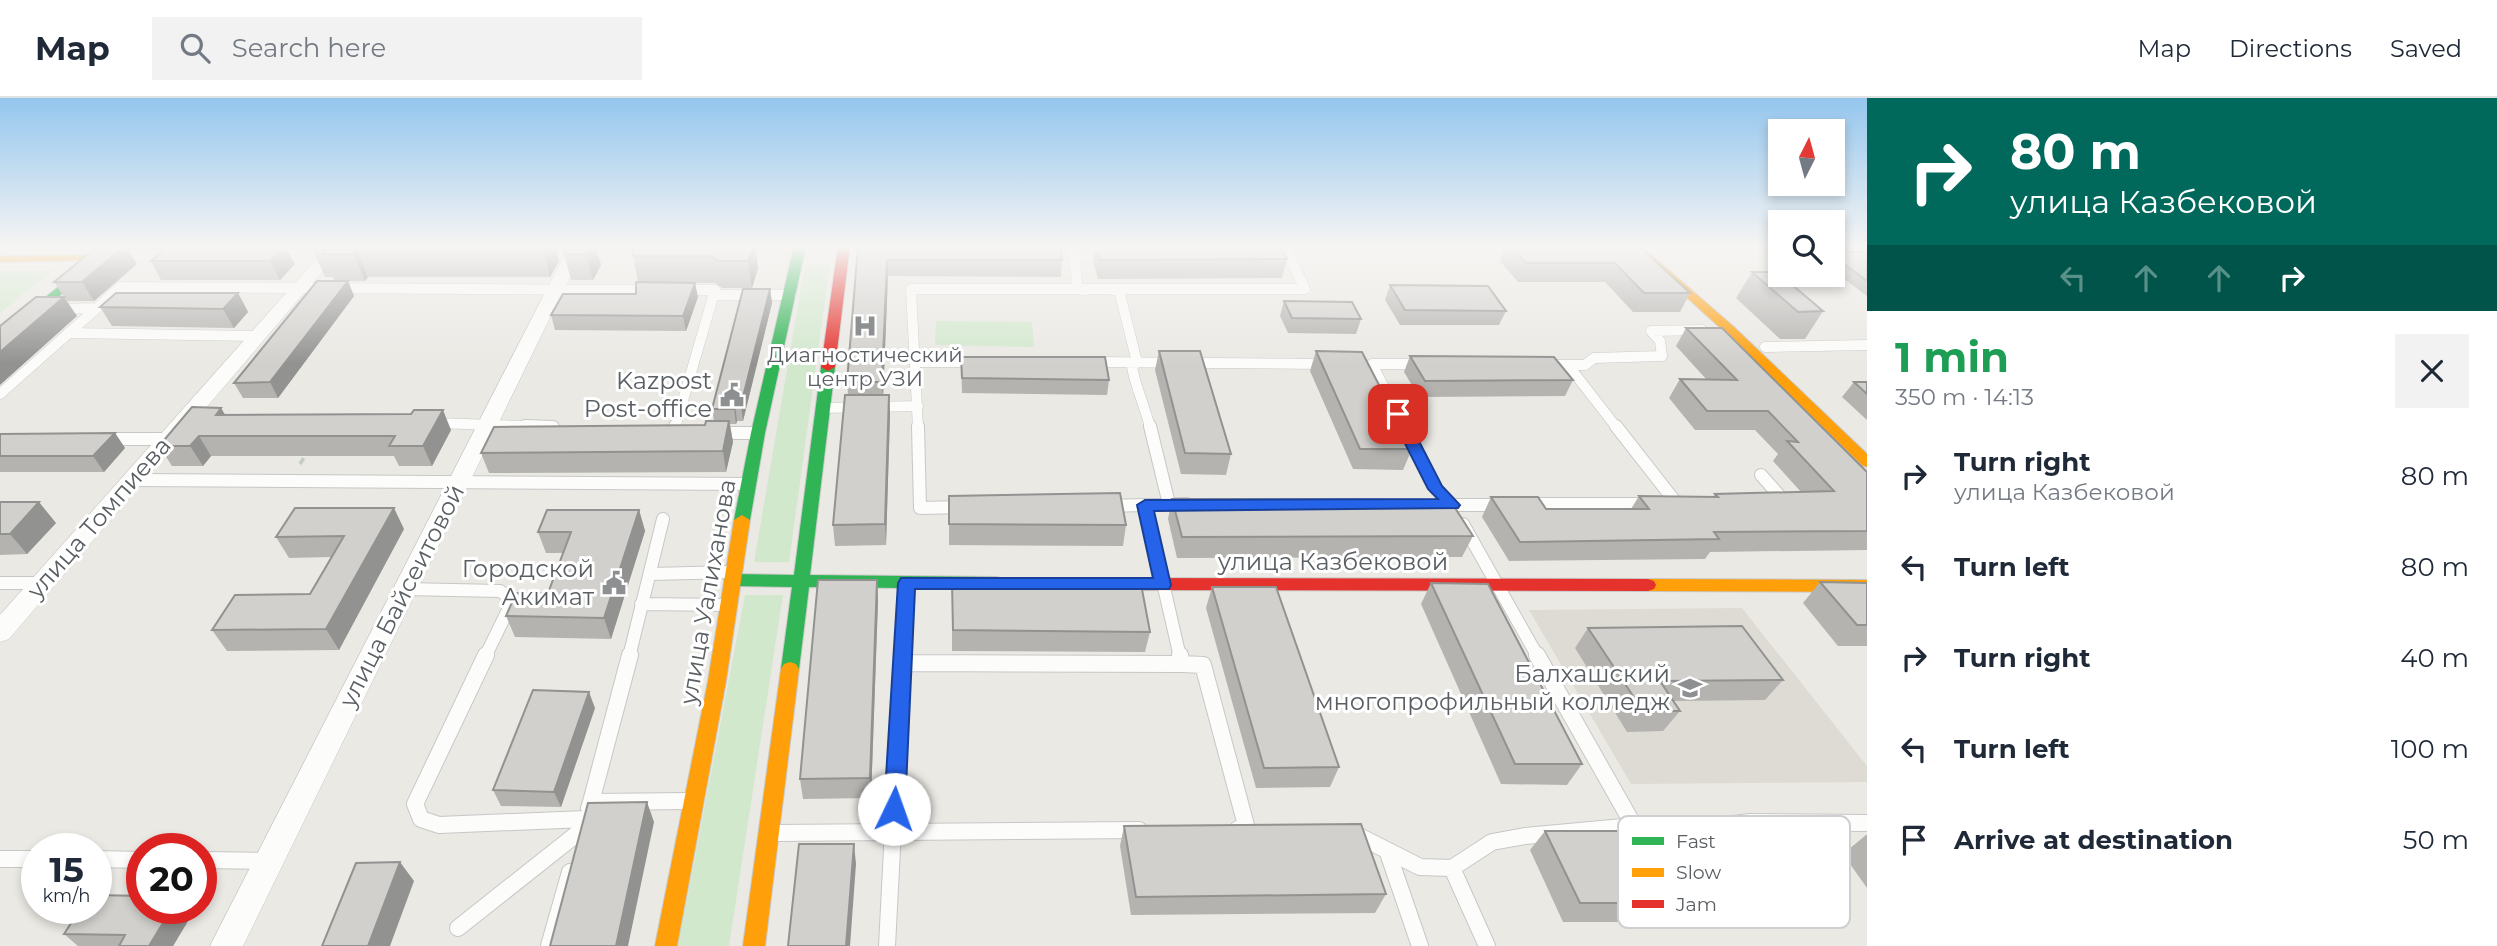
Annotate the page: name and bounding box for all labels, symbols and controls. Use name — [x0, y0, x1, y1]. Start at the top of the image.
search box — [152, 17, 642, 80]
text: Map — [35, 28, 110, 68]
icon: search — [176, 29, 214, 67]
text: Search here — [232, 32, 386, 64]
text: Map — [2138, 34, 2191, 63]
text: Directions — [2229, 34, 2352, 63]
text: Saved — [2390, 34, 2462, 63]
north arrow — [1768, 119, 1844, 196]
map controls — [1768, 119, 1845, 287]
text: 80 m — [2010, 122, 2141, 181]
icon: right — [1895, 126, 1986, 217]
text: улица Казбековой — [2010, 182, 2317, 221]
button: search — [1768, 210, 1845, 287]
icon: left — [2054, 259, 2092, 297]
icon: ahead — [2127, 259, 2165, 297]
icon: ahead — [2200, 259, 2238, 297]
icon: right — [2273, 259, 2311, 297]
hospital icon: Диагностический центр УЗИ — [851, 312, 879, 340]
text: 1 min — [1895, 331, 2009, 383]
button: close — [2395, 334, 2469, 408]
place label: Диагностический центр УЗИ — [767, 342, 963, 391]
place label: Kazpost Post-office — [584, 366, 712, 423]
public building icon: Kazpost Post-office — [718, 381, 746, 409]
text: 350 m · 14:13 — [1895, 383, 2034, 411]
pin — [1368, 384, 1428, 444]
icon: arrive — [1379, 395, 1417, 433]
street label: улица Томпиева — [20, 431, 177, 605]
text: Turn right — [1954, 446, 2090, 478]
icon: right — [1895, 457, 1933, 495]
text: 80 m — [2401, 460, 2469, 492]
street label: улица Уалиханова — [673, 477, 742, 708]
text: улица Казбековой — [1954, 478, 2175, 506]
street label: улица Байсеитовой — [332, 480, 470, 713]
street label: улица Казбековой — [1217, 547, 1448, 576]
icon: left — [1895, 548, 1933, 586]
text: Turn left — [1954, 551, 2070, 583]
text: 80 m — [2401, 551, 2469, 583]
place label: Городской Акимат — [462, 554, 595, 611]
public building icon: Городской Акимат — [600, 569, 628, 597]
icon: right — [1895, 639, 1933, 677]
text: Turn right — [1954, 642, 2090, 674]
text: 40 m — [2400, 642, 2469, 674]
place label: Балхашский многопрофильный колледж — [1315, 659, 1670, 716]
school or university icon: Балхашский многопрофильный колледж — [1676, 674, 1704, 702]
icon: left — [1895, 730, 1933, 768]
text: Turn left — [1954, 733, 2070, 765]
text: 100 m — [2391, 733, 2469, 765]
position arrow — [857, 772, 931, 846]
legend — [1618, 816, 1850, 928]
icon: arrive — [1895, 821, 1933, 859]
text: Arrive at destination — [1954, 824, 2233, 856]
text: 50 m — [2403, 824, 2469, 856]
text: Fast — [1676, 830, 1716, 853]
speed limit sign: 20 — [126, 833, 217, 924]
text: 15 — [49, 848, 84, 891]
text: Slow — [1676, 861, 1721, 884]
text: km/h — [42, 885, 91, 907]
text: Jam — [1675, 893, 1717, 916]

